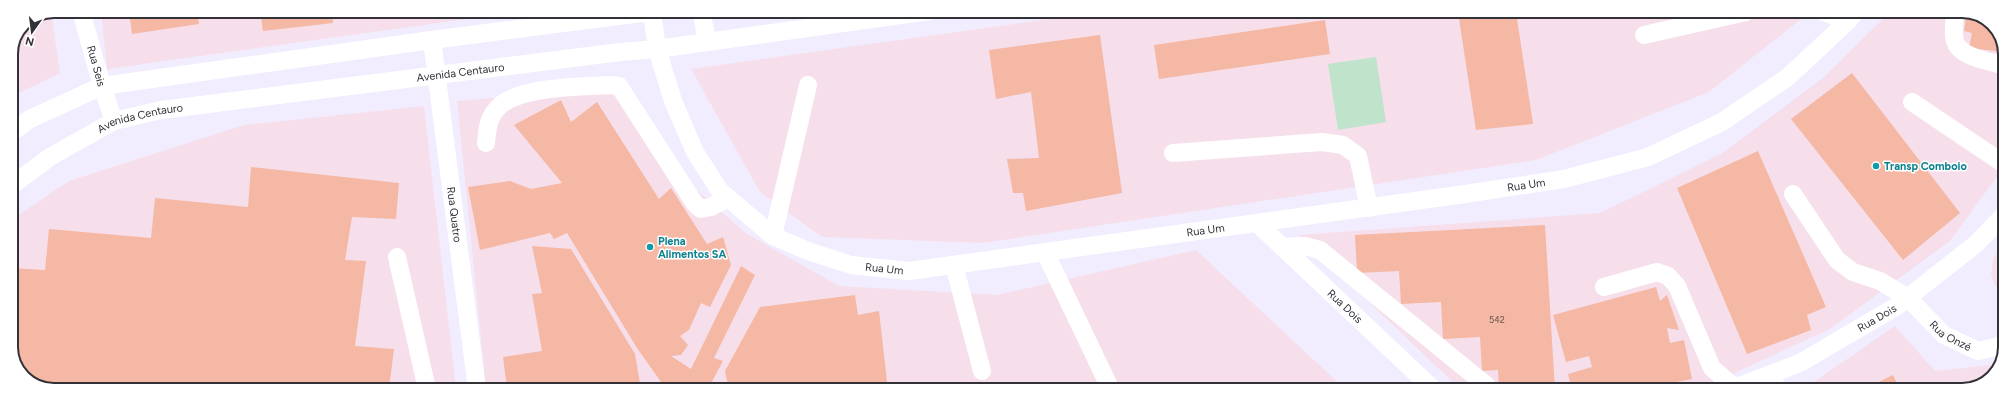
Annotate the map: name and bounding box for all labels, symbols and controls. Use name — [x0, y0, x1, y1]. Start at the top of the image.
north arrow — [12, 12, 52, 52]
text: N — [24, 34, 35, 49]
street label: Rua Seis — [84, 44, 108, 88]
street label: Avenida Centauro — [416, 61, 505, 85]
street label: Avenida Centauro — [95, 101, 184, 136]
place label: Transp Comboio — [1884, 160, 1967, 173]
marker: Transp Comboio — [1871, 161, 1881, 171]
street label: Rua Um — [1506, 176, 1546, 195]
street label: Rua Quatro — [444, 186, 464, 243]
street label: Rua Um — [1186, 221, 1225, 240]
place label: Plena Alimentos SA — [658, 235, 727, 261]
marker: Plena Alimentos SA — [645, 242, 655, 252]
street label: Rua Um — [865, 261, 904, 277]
street label: Rua Dois — [1325, 287, 1365, 326]
street label: Rua Dois — [1855, 302, 1899, 335]
house number: 542 — [1489, 314, 1505, 325]
street label: Rua Onzé — [1926, 318, 1973, 354]

